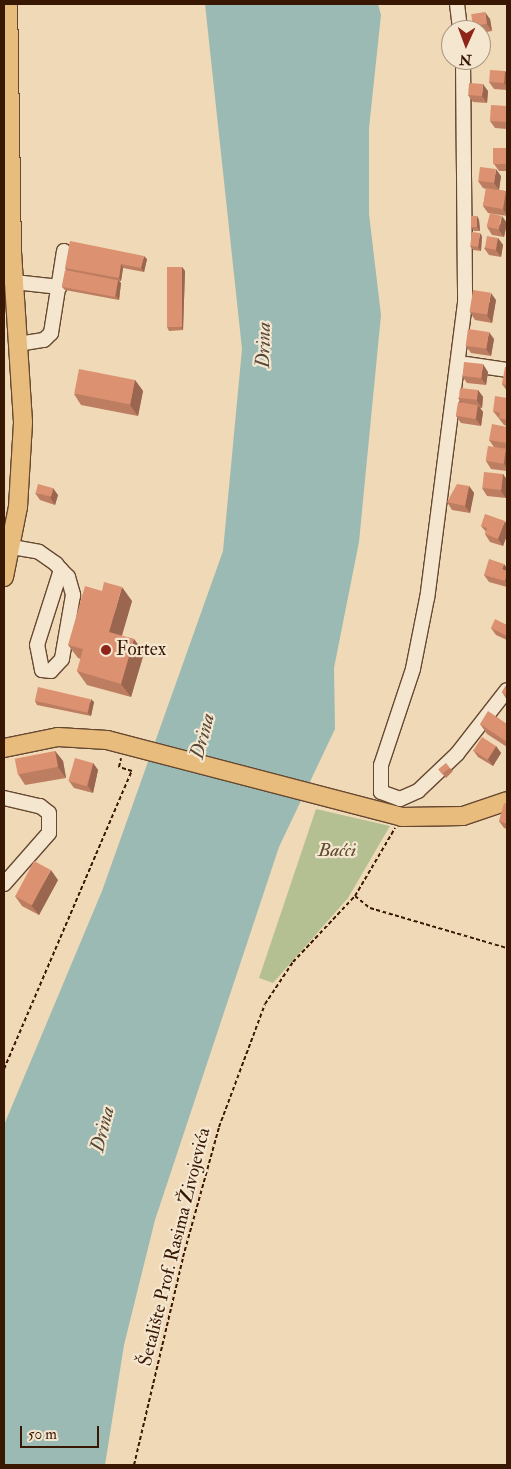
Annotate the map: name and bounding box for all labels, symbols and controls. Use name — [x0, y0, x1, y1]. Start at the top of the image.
north arrow — [441, 20, 491, 70]
text: N — [459, 51, 472, 68]
water label: Drina — [251, 322, 275, 368]
place label: Fortex — [116, 639, 166, 661]
marker: Fortex — [100, 644, 112, 656]
water label: Drina — [184, 711, 220, 761]
park label: Baćci — [318, 840, 356, 862]
water label: Drina — [85, 1104, 119, 1154]
street label: Šetalište Prof. Rasima Živojevića — [134, 1125, 216, 1369]
scale bar — [22, 1416, 101, 1448]
text: 50 m — [28, 1425, 57, 1444]

